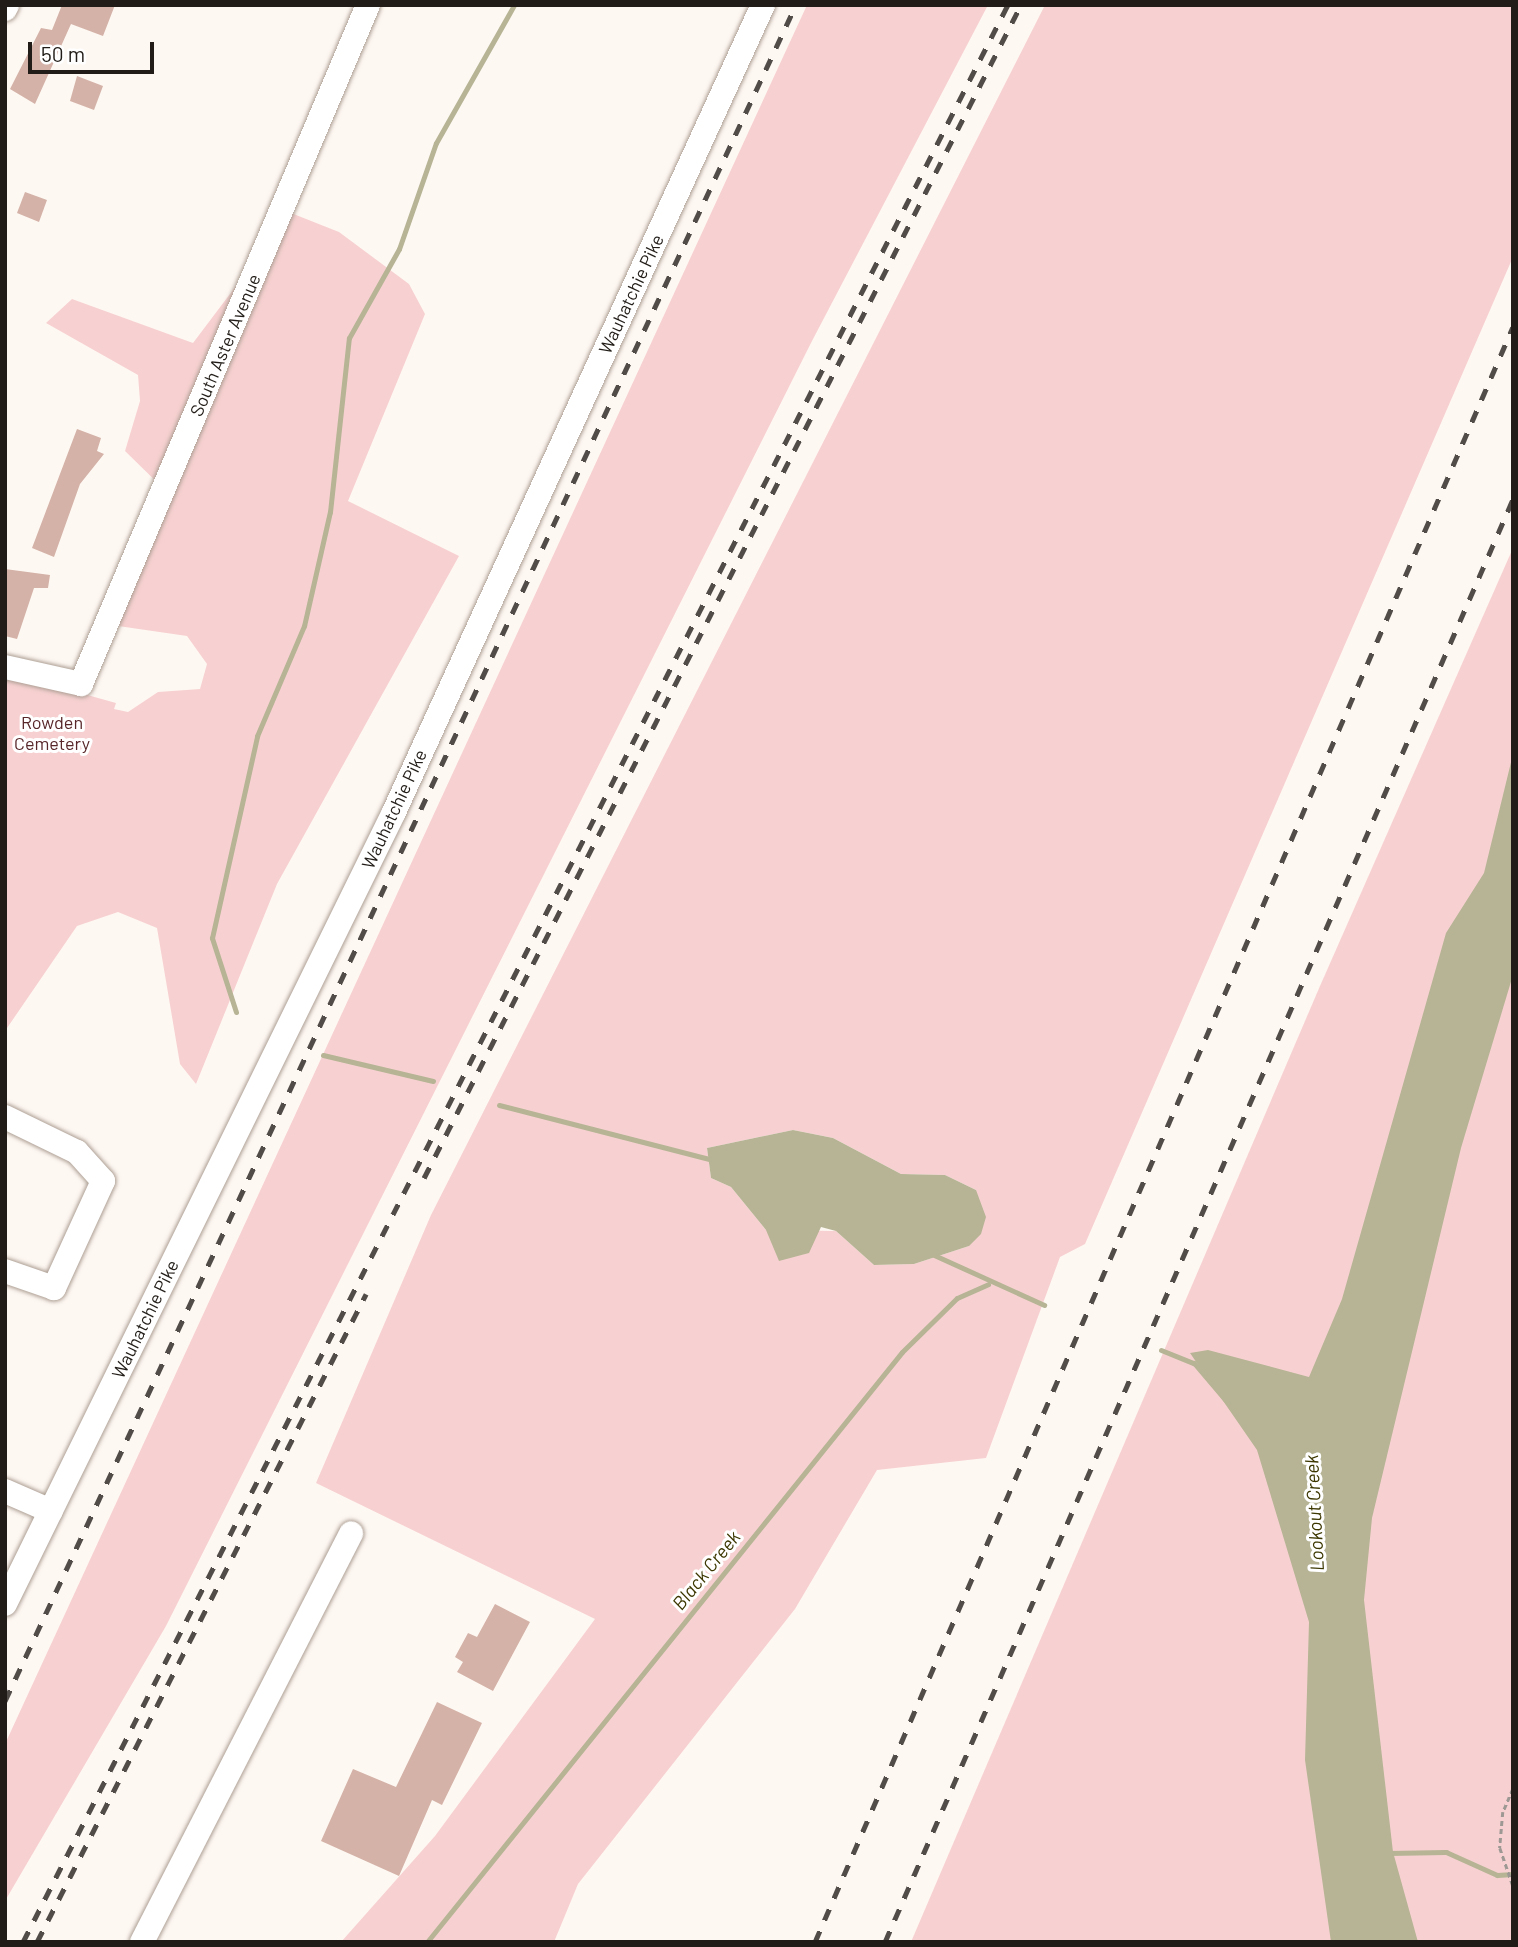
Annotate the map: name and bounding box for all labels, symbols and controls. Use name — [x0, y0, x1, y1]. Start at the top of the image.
scale bar — [32, 28, 158, 72]
text: 50 m — [41, 41, 85, 66]
street label: Wauhatchie Pike — [594, 231, 668, 357]
street label: South Aster Avenue — [185, 271, 265, 419]
park label: Rowden Cemetery — [14, 712, 90, 754]
street label: Wauhatchie Pike — [357, 746, 431, 872]
street label: Wauhatchie Pike — [107, 1256, 183, 1382]
water label: Lookout Creek — [1300, 1454, 1328, 1572]
water label: Black Creek — [667, 1526, 745, 1614]

